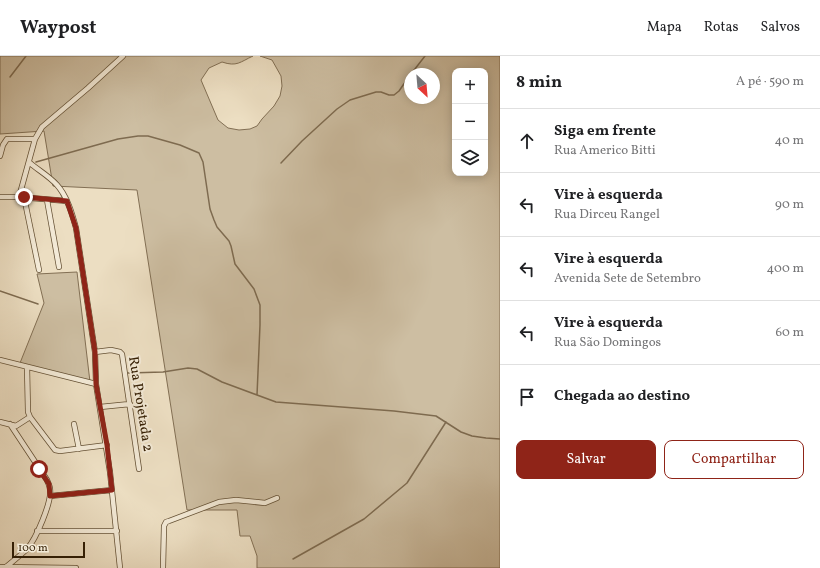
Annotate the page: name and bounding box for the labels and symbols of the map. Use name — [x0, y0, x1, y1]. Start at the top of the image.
north arrow — [404, 68, 440, 104]
route end — [15, 188, 33, 206]
street label: Rua Projetada 2 — [123, 355, 157, 453]
route start — [30, 460, 48, 478]
scale bar — [12, 540, 85, 559]

